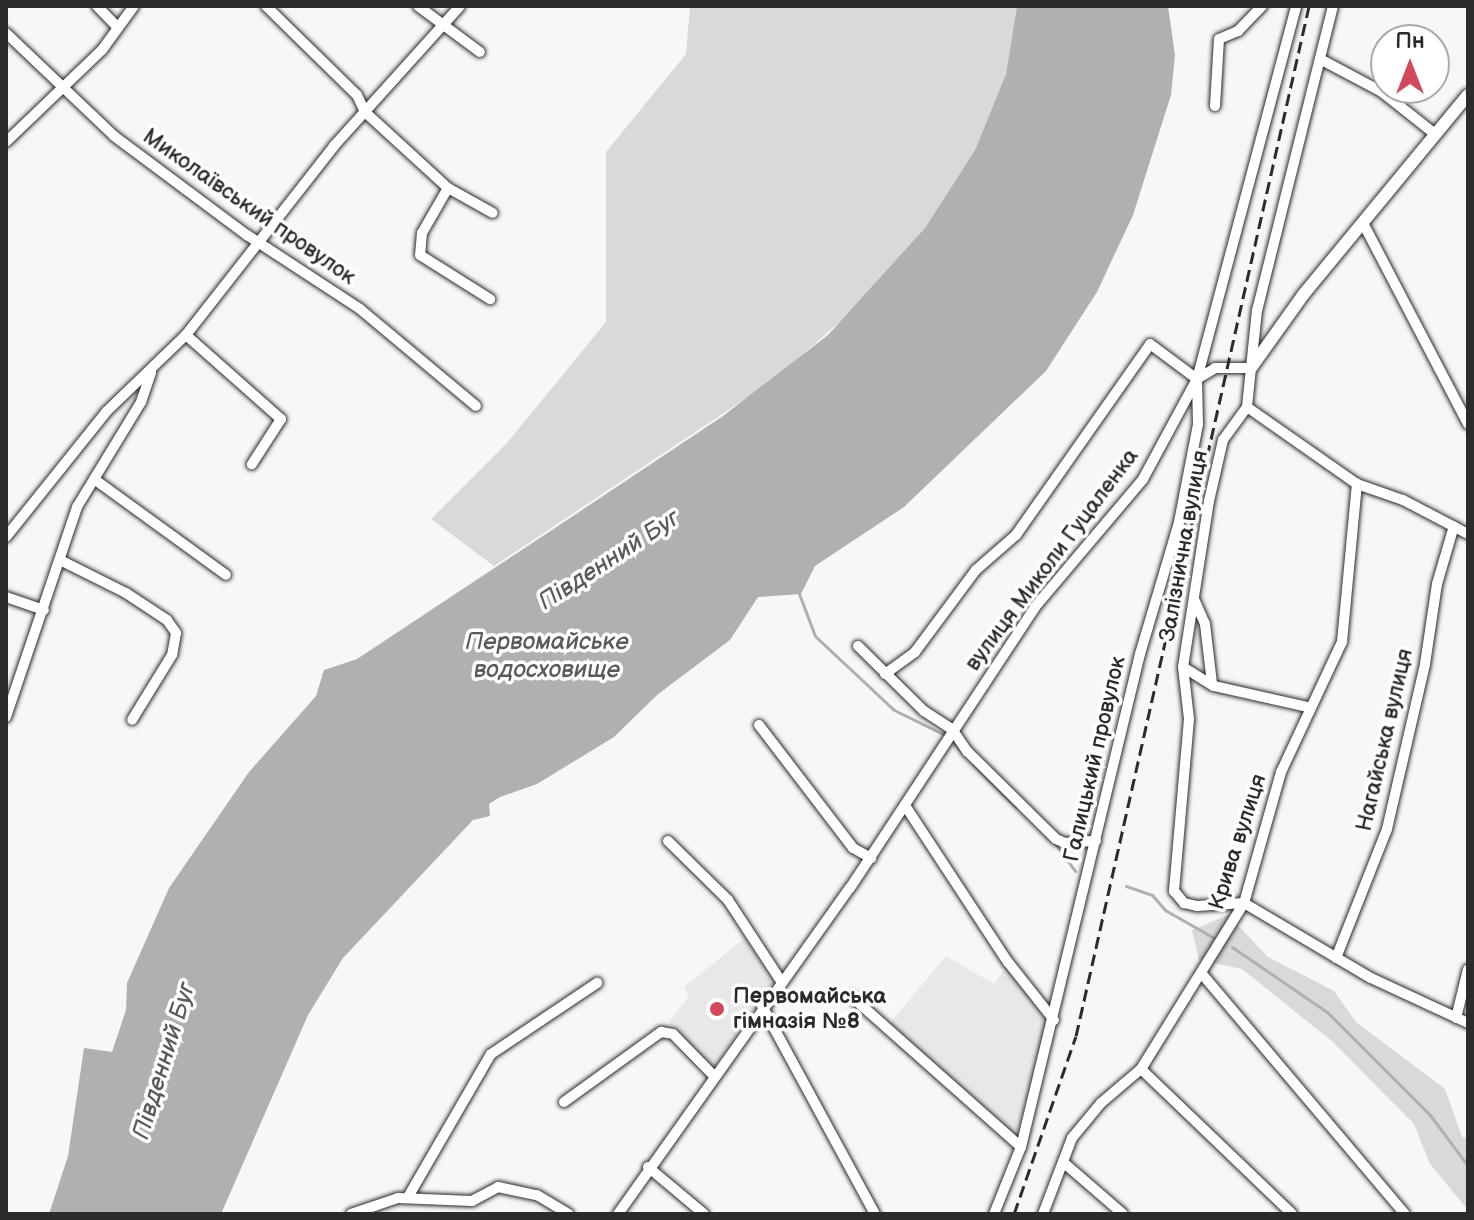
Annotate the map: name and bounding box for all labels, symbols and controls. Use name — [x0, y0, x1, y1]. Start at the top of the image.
north arrow — [1370, 24, 1450, 104]
text: Пн — [1395, 28, 1425, 55]
street label: Миколаївський провулок — [138, 123, 360, 291]
street label: вулиця Миколи Гуцаленка — [960, 444, 1144, 676]
street label: Залізнична вулиця — [1154, 448, 1214, 644]
water label: Південний Буг — [533, 504, 685, 616]
water label: Первомайське водосховище — [465, 628, 629, 684]
street label: Нагайська вулиця — [1351, 646, 1419, 834]
street label: Галицький провулок — [1058, 654, 1132, 864]
street label: Крива вулиця — [1204, 771, 1272, 913]
water label: Південний Буг — [127, 979, 201, 1143]
place label: Первомайська гімназія №8 — [733, 983, 886, 1034]
marker: Первомайська гімназія №8 — [708, 1000, 726, 1018]

